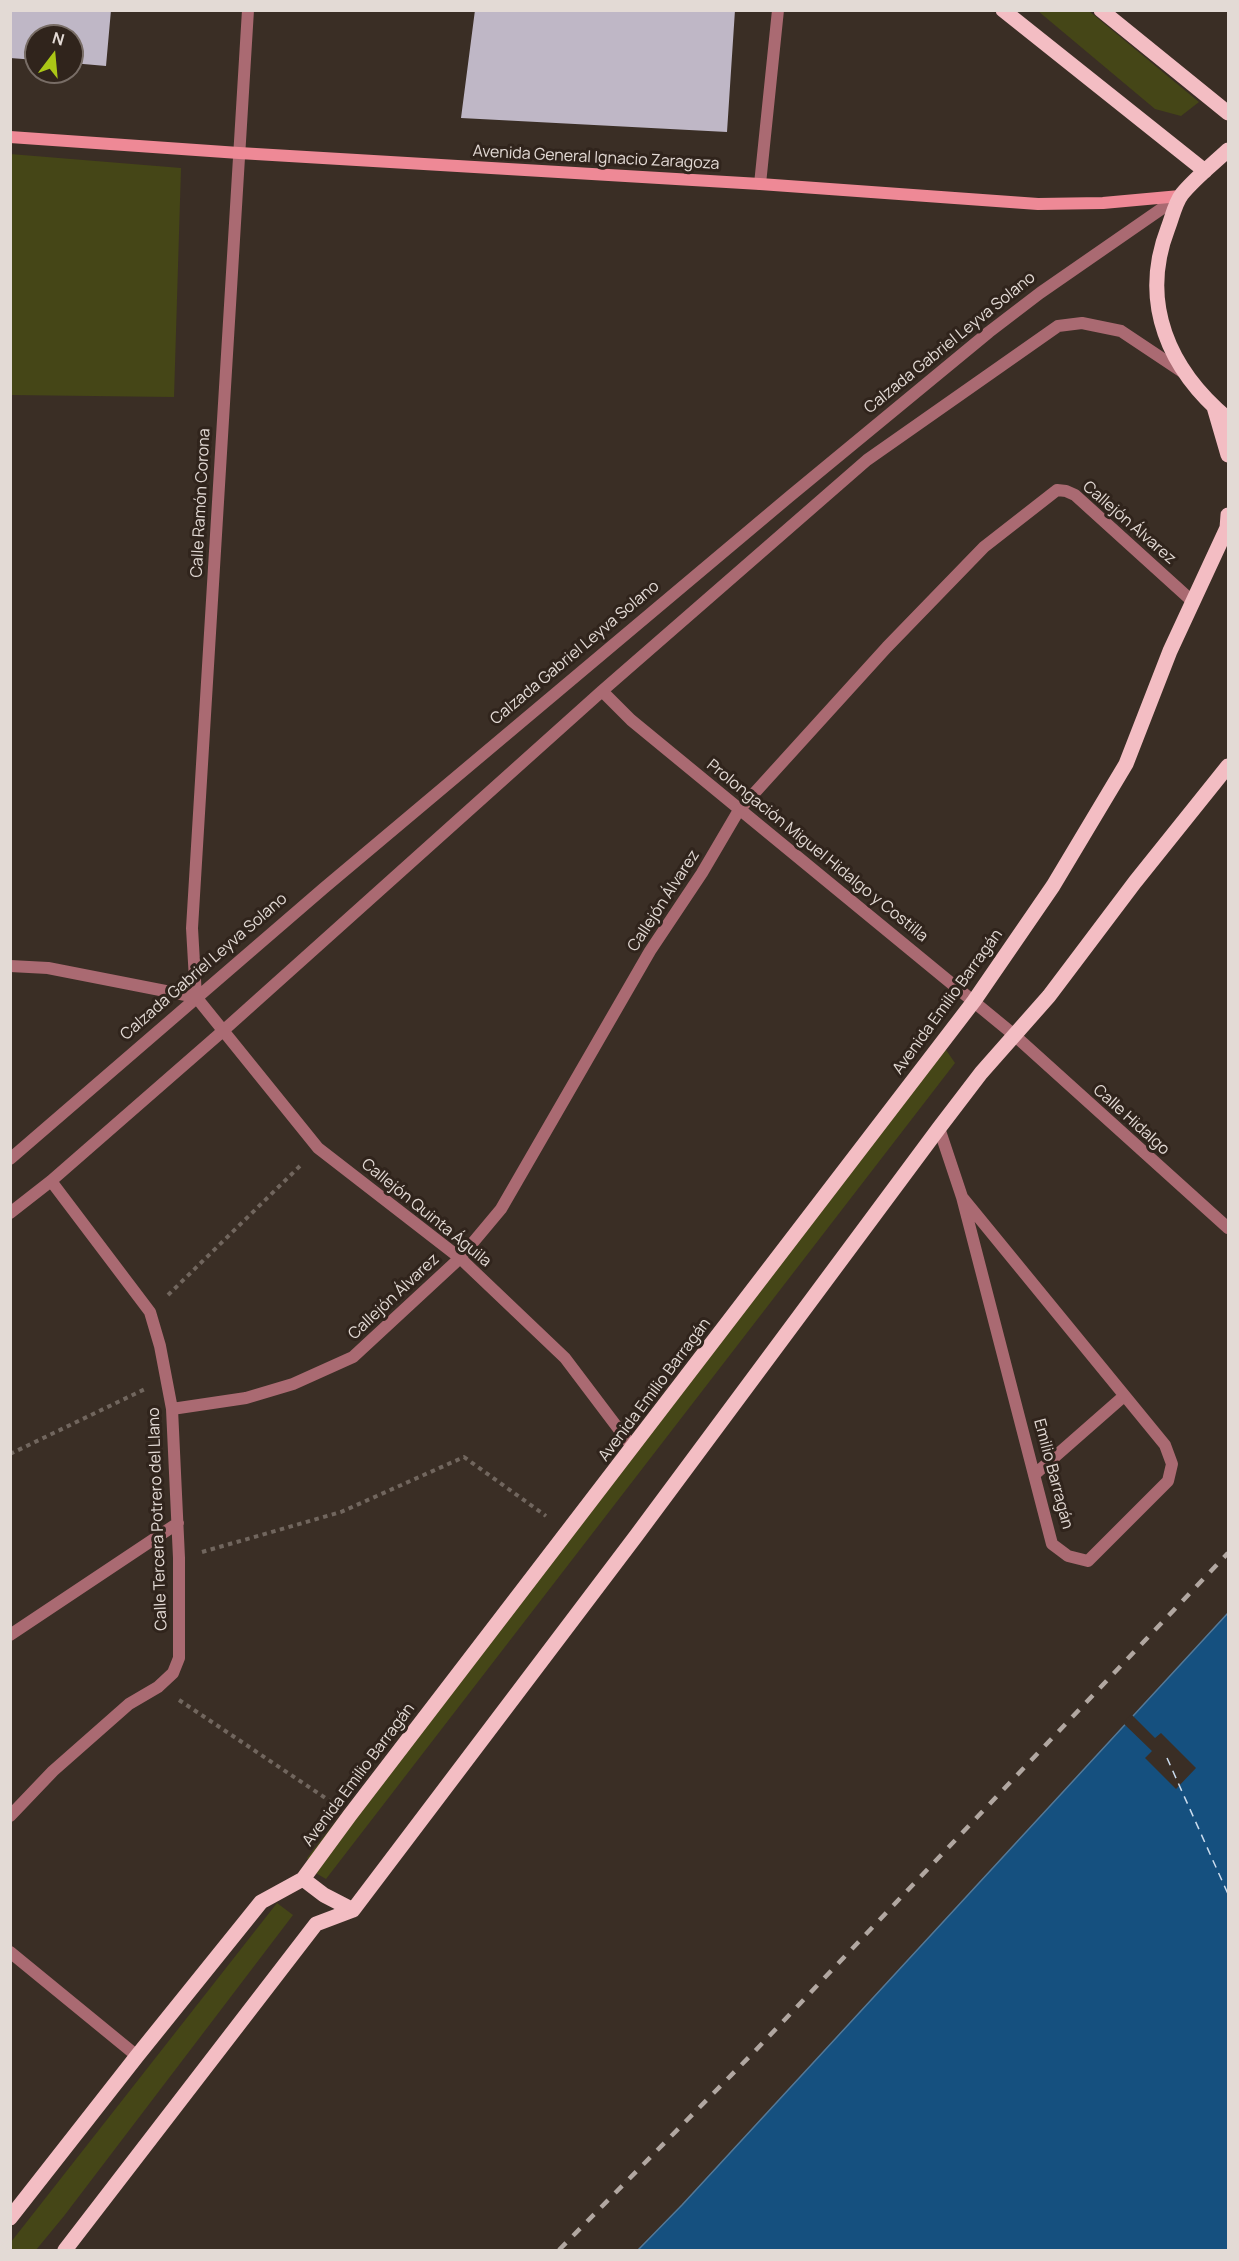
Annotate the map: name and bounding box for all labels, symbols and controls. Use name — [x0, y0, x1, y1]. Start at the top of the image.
north arrow — [24, 24, 84, 84]
text: N — [50, 26, 67, 51]
street label: Avenida General Ignacio Zaragoza — [472, 142, 720, 174]
street label: Calzada Gabriel Leyva Solano — [861, 268, 1039, 418]
street label: Calle Ramón Corona — [188, 428, 214, 578]
street label: Callejón Álvarez — [1078, 477, 1180, 569]
street label: Calzada Gabriel Leyva Solano — [487, 577, 663, 729]
street label: Prolongación Miguel Hidalgo y Costilla — [703, 756, 931, 946]
street label: Callejón Álvarez — [624, 847, 704, 955]
street label: Calzada Gabriel Leyva Solano — [117, 889, 291, 1045]
street label: Avenida Emilio Barragán — [889, 926, 1007, 1078]
street label: Calle Hidalgo — [1089, 1081, 1173, 1159]
street label: Callejón Quinta Águila — [357, 1155, 495, 1271]
street label: Callejón Álvarez — [345, 1250, 443, 1344]
street label: Avenida Emilio Barragán — [595, 1315, 715, 1465]
street label: Calle Tercera Potrero del Llano — [145, 1407, 171, 1631]
street label: Emilio Barragán — [1029, 1417, 1077, 1531]
street label: Avenida Emilio Barragán — [299, 1700, 419, 1850]

